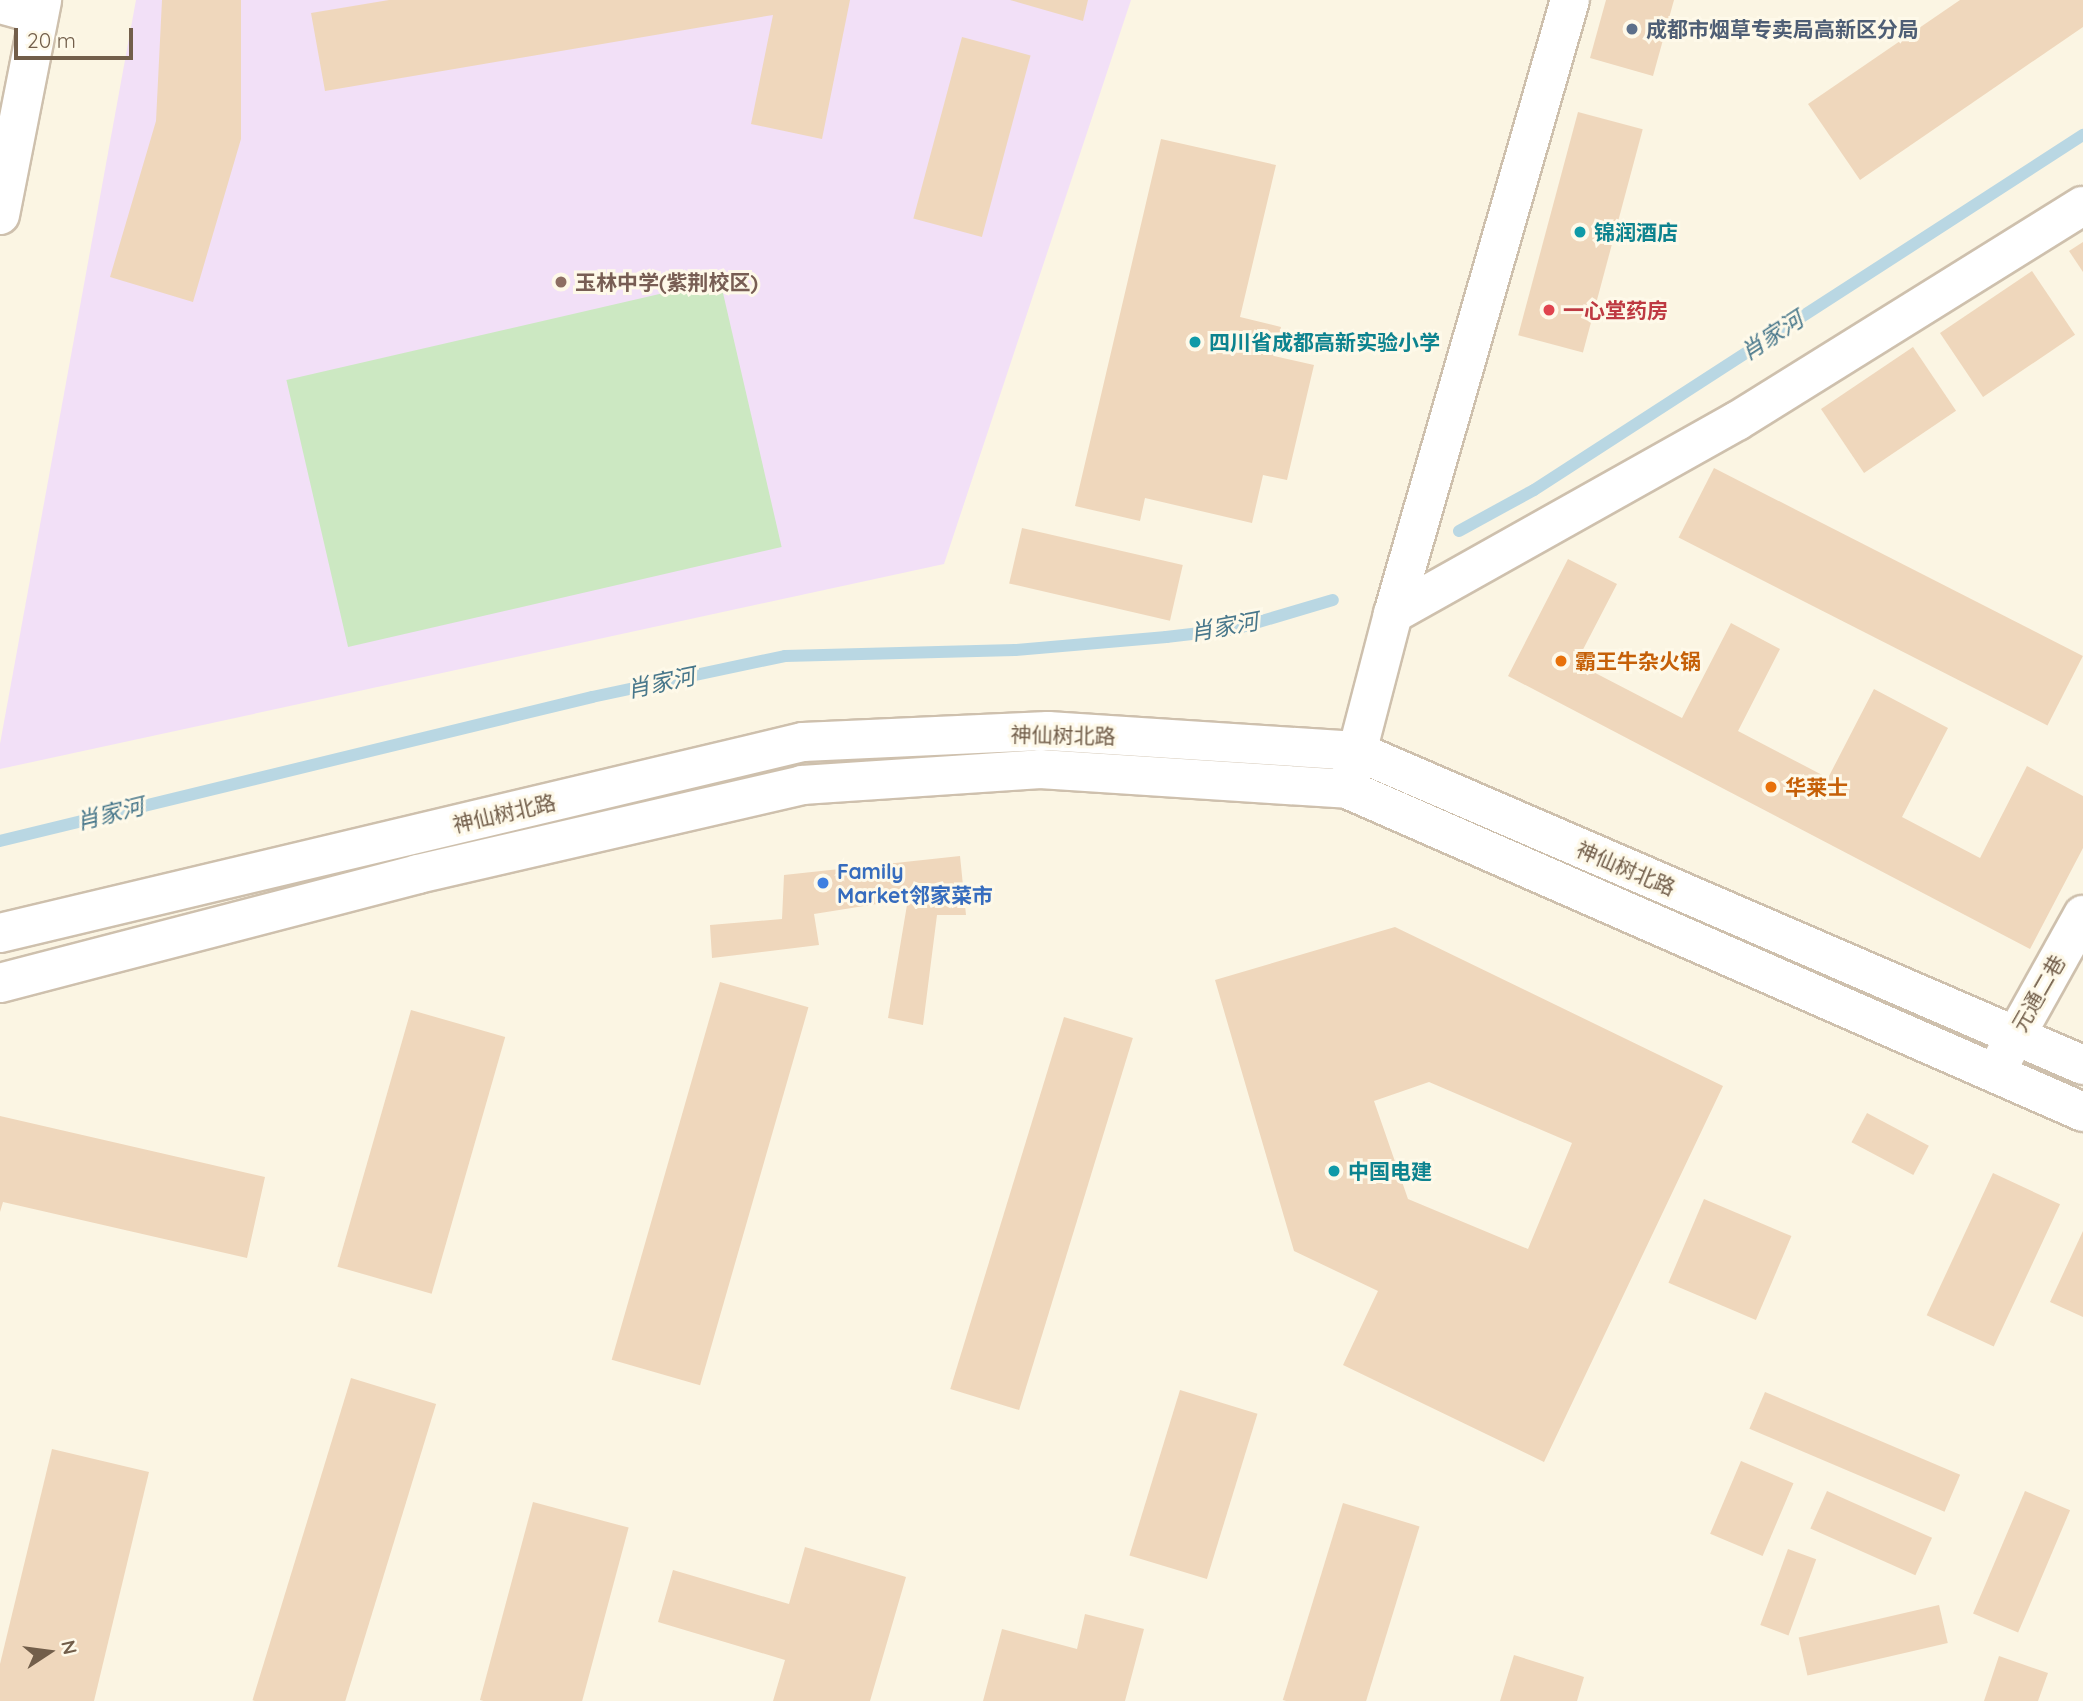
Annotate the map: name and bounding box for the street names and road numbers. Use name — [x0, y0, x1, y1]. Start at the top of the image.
street label: 神仙树北路 — [1010, 721, 1116, 749]
street label: 神仙树北路 — [450, 789, 558, 837]
street label: 神仙树北路 — [1573, 836, 1679, 900]
street label: 元通二巷 — [2006, 950, 2070, 1036]

